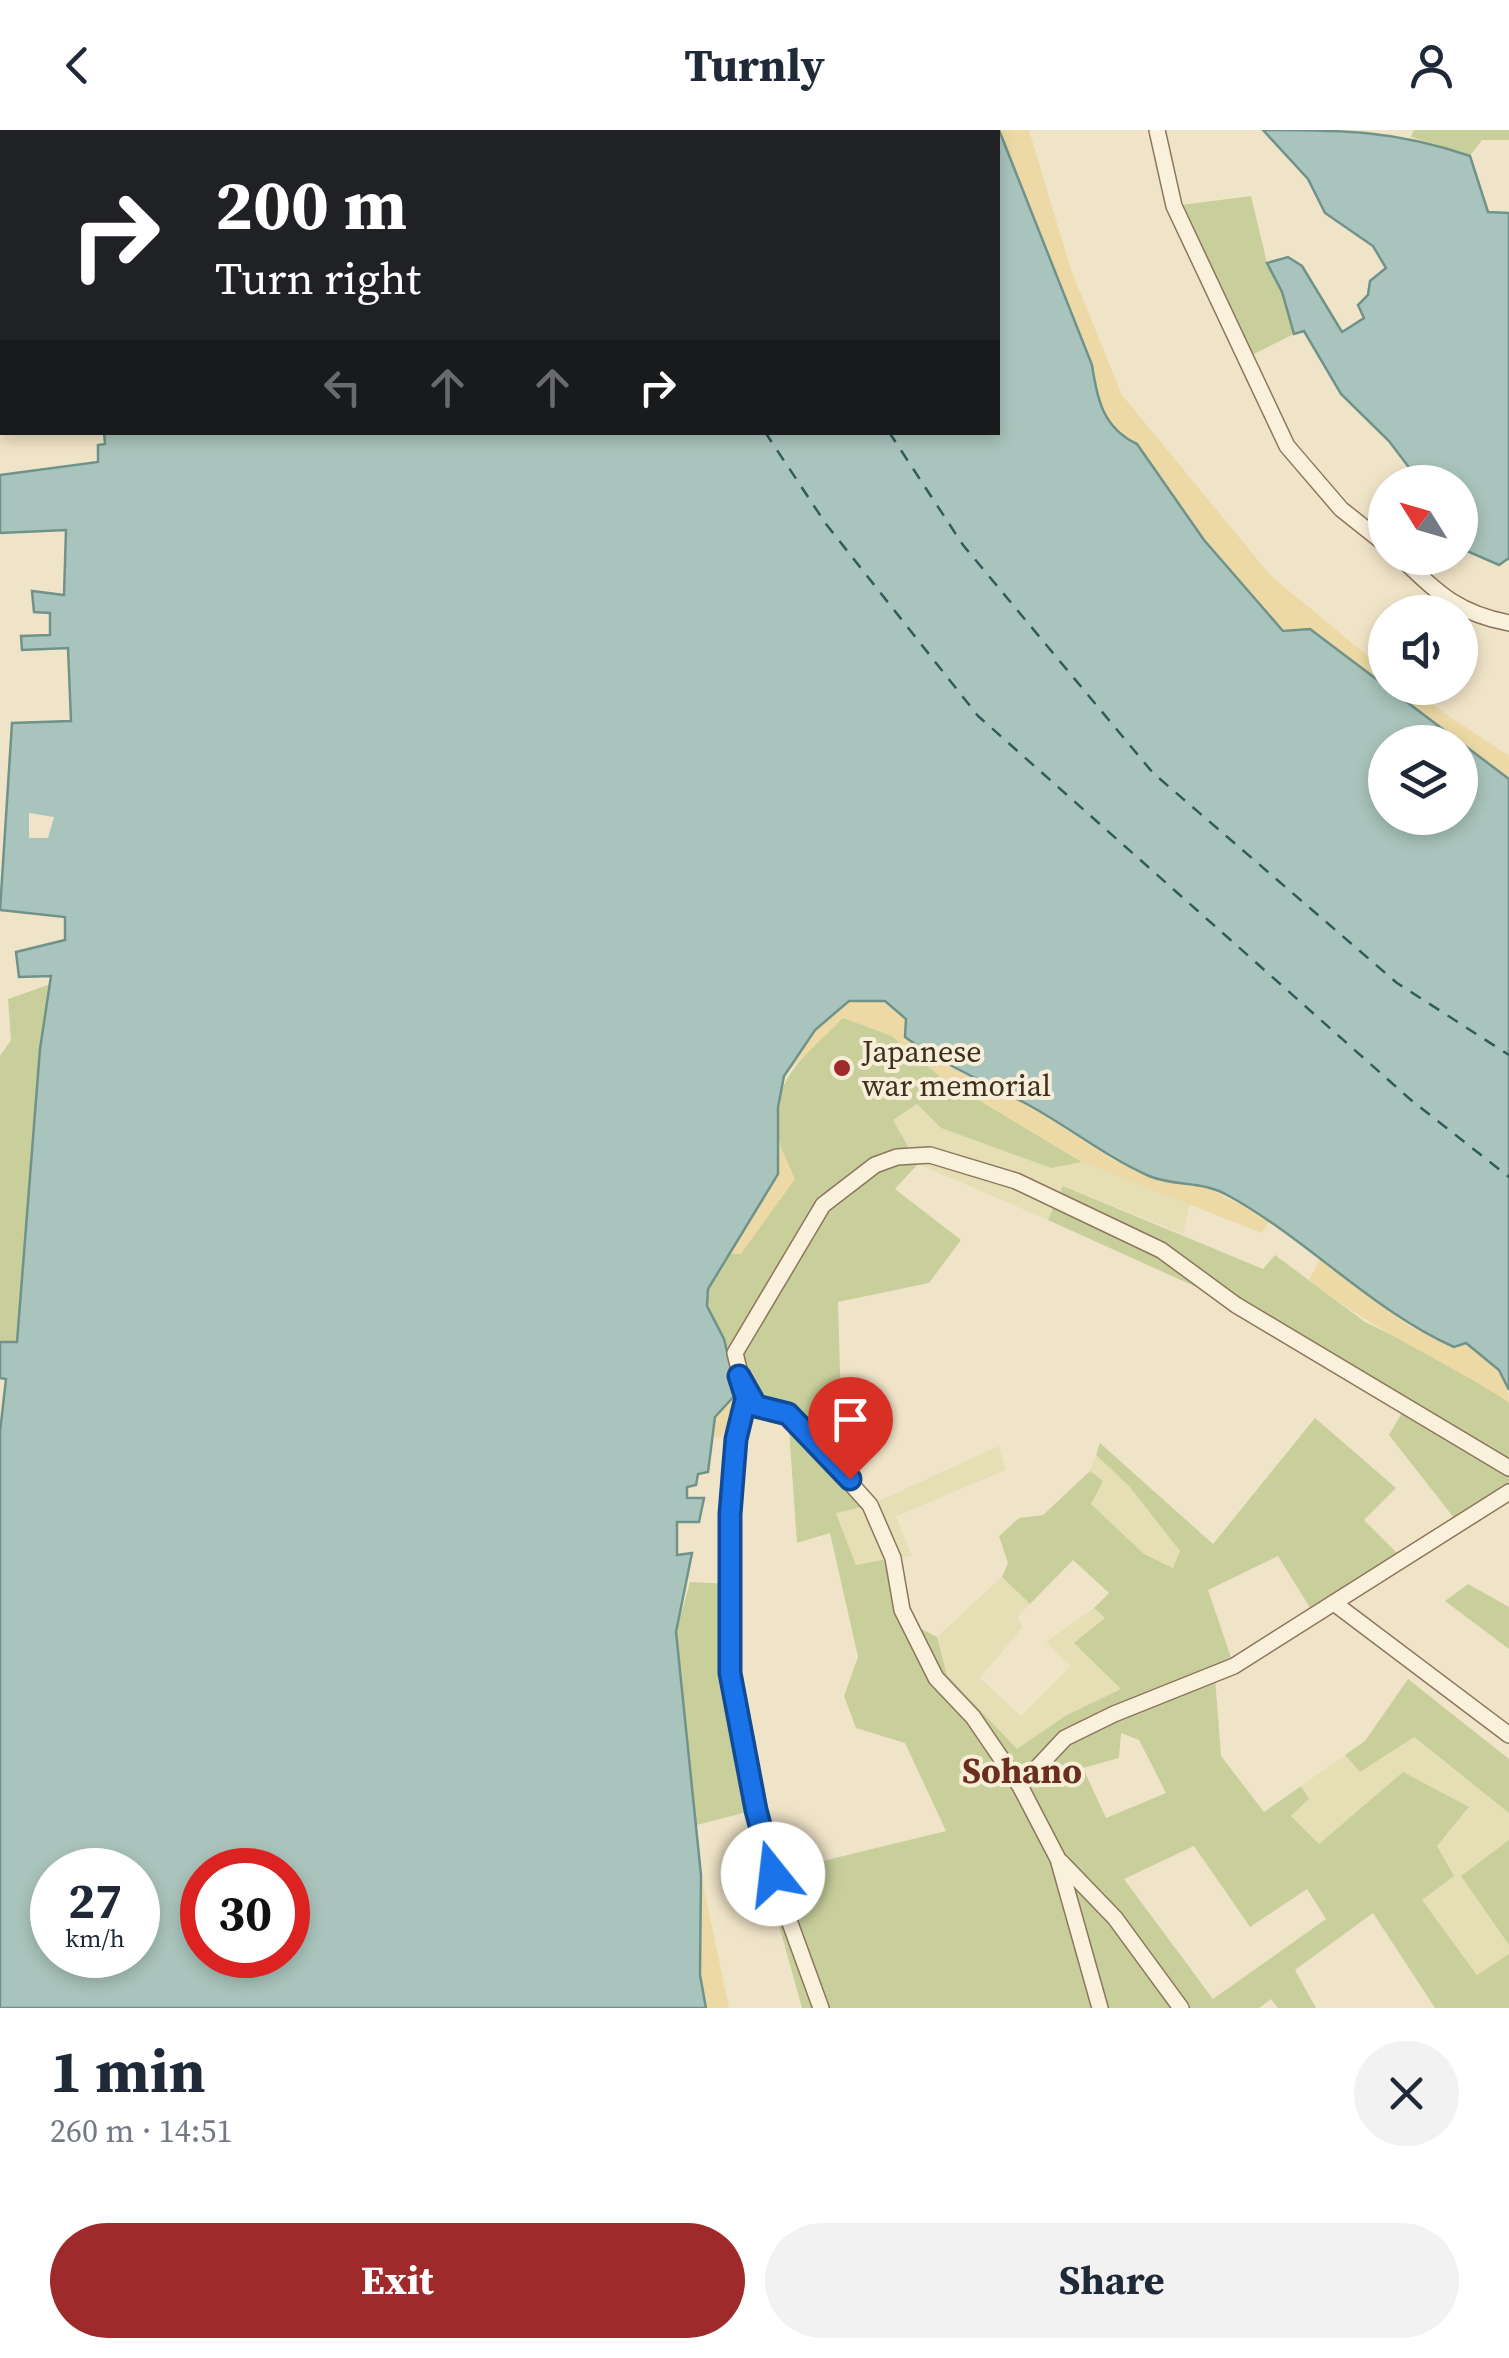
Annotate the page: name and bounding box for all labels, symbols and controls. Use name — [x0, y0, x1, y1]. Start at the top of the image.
text: Turnly — [684, 34, 825, 96]
icon: back — [50, 38, 105, 93]
icon: person — [1404, 38, 1459, 93]
text: 200 m — [215, 156, 407, 252]
icon: right — [50, 170, 180, 300]
text: Turn right — [215, 247, 421, 309]
icon: left — [315, 360, 370, 415]
icon: ahead — [420, 360, 475, 415]
icon: ahead — [525, 360, 580, 415]
icon: right — [630, 360, 685, 415]
north arrow — [1368, 465, 1478, 575]
map controls — [1368, 465, 1478, 835]
button: sound — [1368, 595, 1478, 705]
button: layers — [1368, 725, 1478, 835]
place label: Japanese war memorial — [861, 1031, 1051, 1106]
marker: Japanese war memorial — [831, 1057, 853, 1079]
pin — [808, 1377, 893, 1480]
icon: arrive — [823, 1392, 878, 1447]
district label: Sohano — [962, 1747, 1082, 1795]
position arrow — [721, 1822, 825, 1926]
speed limit sign: 30 — [180, 1848, 310, 1978]
text: 27 — [68, 1866, 122, 1935]
text: km/h — [65, 1921, 125, 1955]
text: 1 min — [50, 2030, 206, 2112]
button: close — [1354, 2041, 1459, 2146]
text: 260 m · 14:51 — [50, 2109, 232, 2153]
button: Exit — [50, 2223, 745, 2338]
button: Share — [765, 2223, 1459, 2338]

